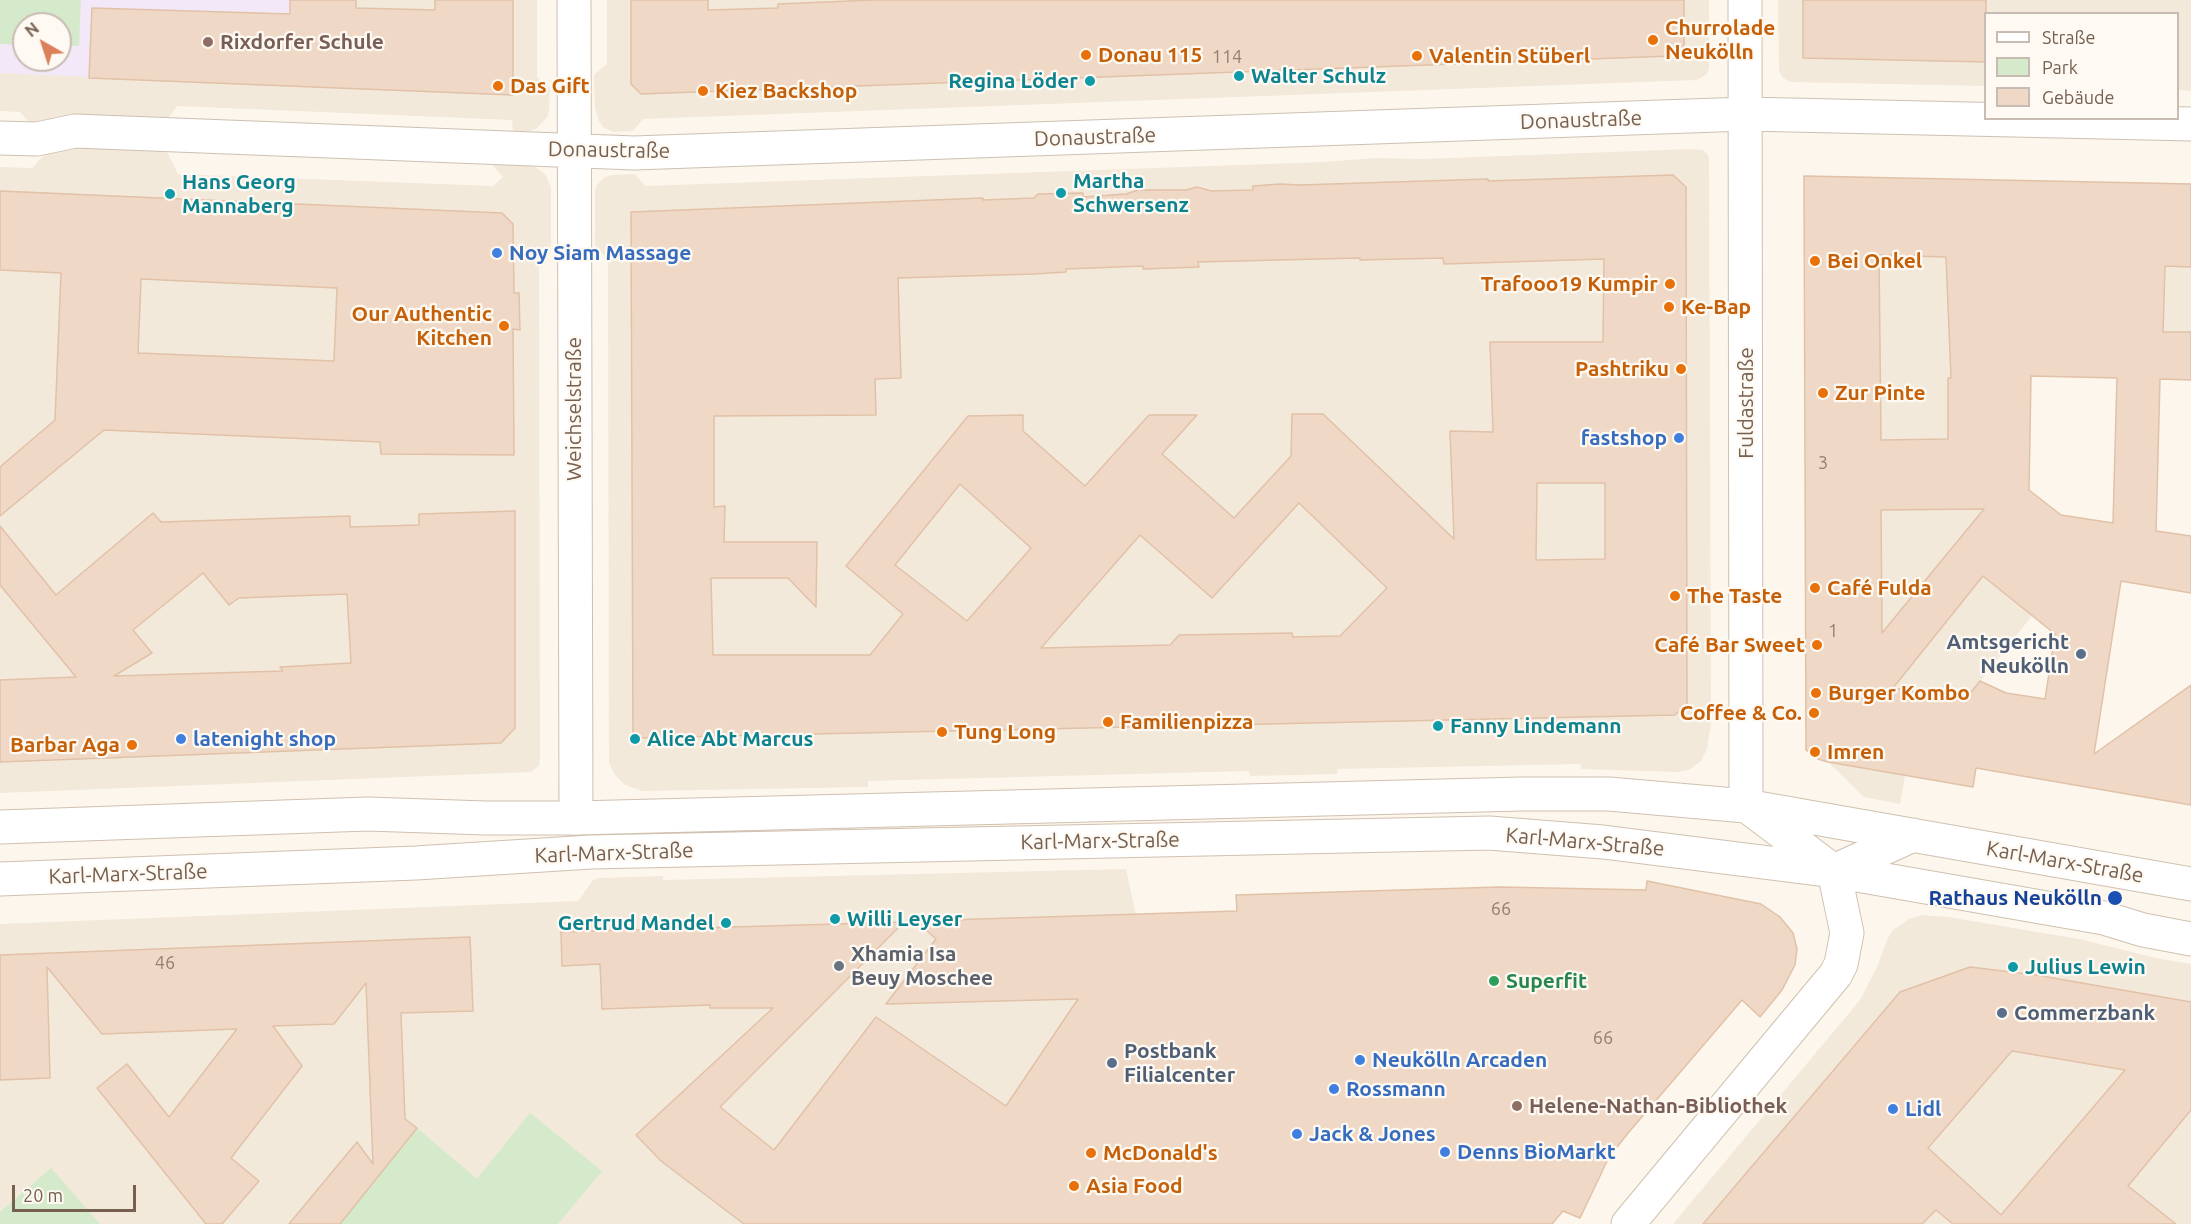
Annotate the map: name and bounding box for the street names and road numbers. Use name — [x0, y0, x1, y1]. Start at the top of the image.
street label: Donaustraße — [1519, 105, 1643, 135]
street label: Donaustraße — [1033, 122, 1157, 152]
street label: Donaustraße — [548, 136, 670, 164]
street label: Weichselstraße — [561, 337, 587, 481]
street label: Fuldastraße — [1733, 347, 1759, 459]
street label: Karl-Marx-Straße — [1505, 823, 1665, 861]
street label: Karl-Marx-Straße — [1020, 827, 1180, 855]
street label: Karl-Marx-Straße — [1984, 836, 2146, 888]
street label: Karl-Marx-Straße — [534, 838, 694, 868]
street label: Karl-Marx-Straße — [48, 859, 208, 889]

